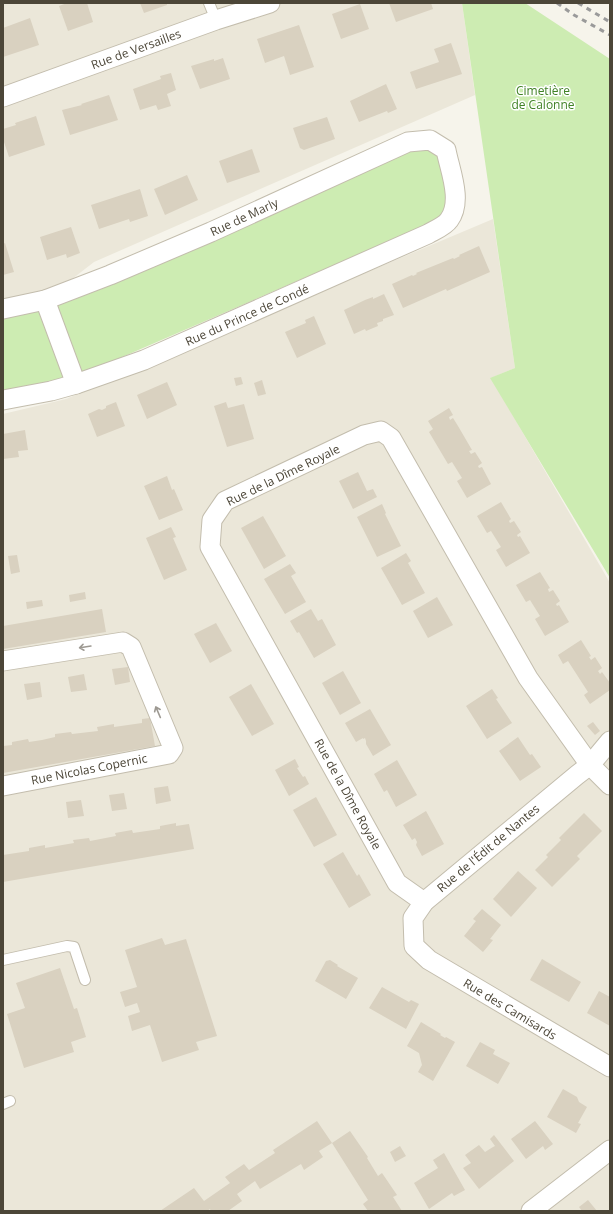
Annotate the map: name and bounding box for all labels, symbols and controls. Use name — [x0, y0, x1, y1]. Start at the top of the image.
street label: Rue de Versailles — [89, 25, 184, 73]
park label: Cimetière de Calonne — [511, 82, 575, 113]
street label: Rue de Marly — [207, 193, 282, 240]
street label: Rue du Prince de Condé — [182, 280, 312, 350]
street label: Rue de la Dîme Royale — [223, 440, 343, 510]
one-way arrow — [79, 644, 92, 652]
one-way arrow — [154, 707, 161, 719]
street label: Rue de la Dîme Royale — [310, 735, 386, 853]
street label: Rue Nicolas Copernic — [29, 749, 149, 789]
street label: Rue de l'Édit de Nantes — [433, 800, 543, 896]
street label: Rue des Camisards — [460, 974, 560, 1044]

